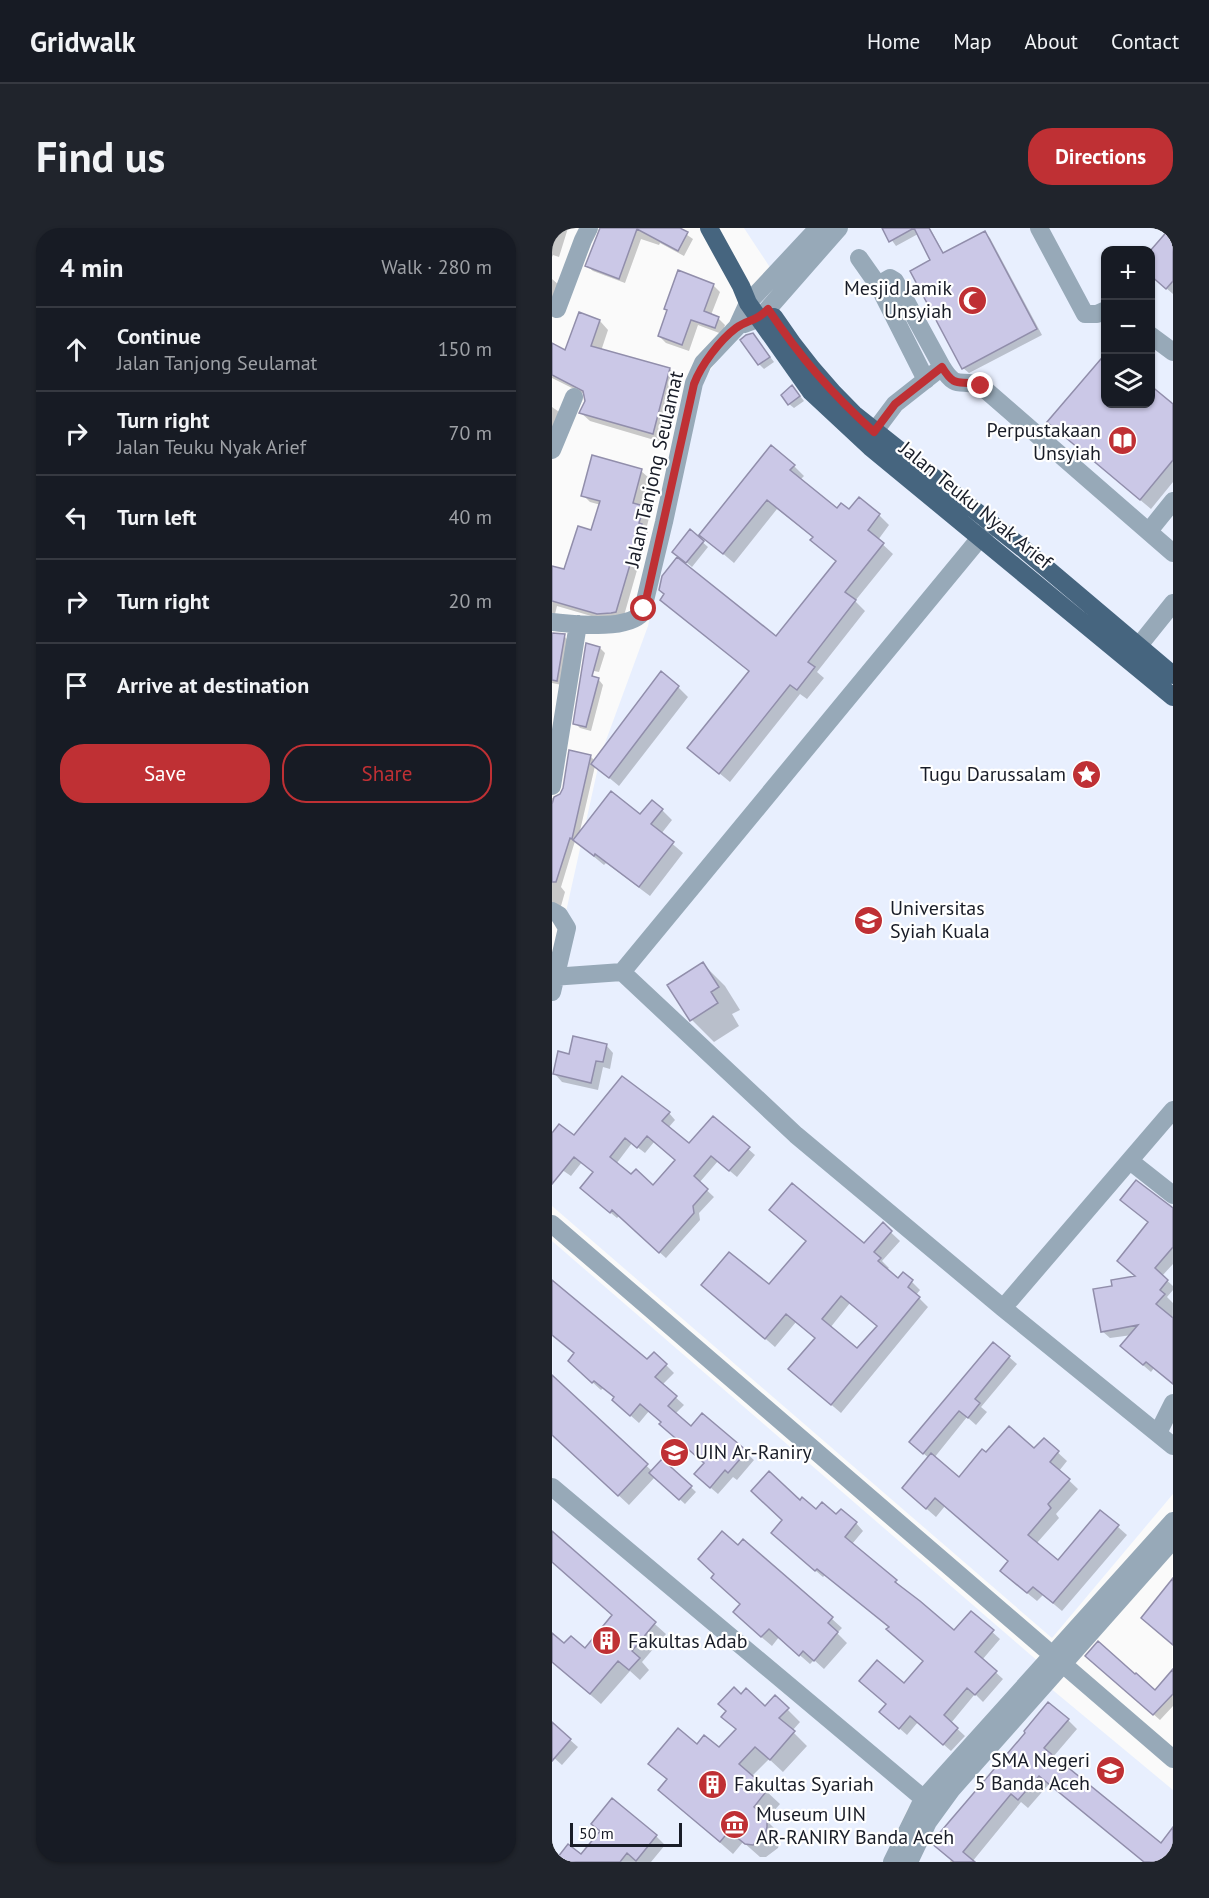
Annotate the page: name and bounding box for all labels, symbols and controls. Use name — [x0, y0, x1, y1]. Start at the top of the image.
text: Gridwalk — [30, 23, 136, 60]
text: Home — [867, 28, 920, 55]
text: Map — [953, 28, 992, 55]
text: About — [1025, 28, 1078, 55]
text: Contact — [1111, 28, 1179, 55]
button: Directions — [1028, 128, 1173, 185]
text: Find us — [36, 129, 165, 184]
map controls — [1101, 246, 1155, 408]
button: + — [1101, 246, 1155, 300]
text: 4 min — [60, 251, 123, 284]
text: Walk · 280 m — [381, 254, 492, 280]
place label: Mesjid Jamik Unsyiah — [844, 275, 952, 324]
mosque icon: Mesjid Jamik Unsyiah — [957, 284, 989, 316]
button: − — [1101, 300, 1155, 354]
text: Continue — [117, 322, 201, 350]
icon: ahead — [60, 333, 93, 366]
text: 150 m — [438, 336, 492, 362]
text: Jalan Tanjong Seulamat — [117, 350, 317, 376]
button: layers — [1101, 354, 1155, 408]
street label: Jalan Tanjong Seulamat — [619, 368, 689, 571]
route end — [967, 372, 993, 398]
text: Turn right — [117, 406, 209, 434]
icon: right — [60, 417, 93, 450]
place label: Perpustakaan Unsyiah — [987, 417, 1101, 466]
text: 70 m — [449, 420, 492, 446]
library icon: Perpustakaan Unsyiah — [1106, 425, 1138, 457]
text: Jalan Teuku Nyak Arief — [117, 434, 306, 460]
street label: Jalan Teuku Nyak Arief — [894, 435, 1059, 576]
icon: left — [60, 501, 93, 534]
text: Turn left — [117, 503, 197, 531]
text: 40 m — [449, 504, 492, 530]
icon: right — [60, 585, 93, 618]
text: Turn right — [117, 587, 209, 615]
text: 20 m — [449, 588, 492, 614]
route start — [630, 595, 656, 621]
icon: arrive — [60, 669, 93, 702]
text: Arrive at destination — [117, 671, 309, 699]
button: Save — [60, 744, 270, 803]
button: Share — [282, 744, 492, 803]
place icon: Tugu Darussalam — [1071, 758, 1103, 790]
place label: Tugu Darussalam — [920, 761, 1066, 787]
place label: Universitas Syiah Kuala — [890, 895, 990, 944]
school or university icon: Universitas Syiah Kuala — [853, 904, 885, 936]
school or university icon: UIN Ar-Raniry — [658, 1436, 690, 1468]
place label: UIN Ar-Raniry — [695, 1439, 812, 1465]
building icon: Fakultas Adab — [591, 1625, 623, 1657]
place label: Fakultas Adab — [628, 1628, 747, 1654]
place label: SMA Negeri 5 Banda Aceh — [975, 1747, 1090, 1796]
school or university icon: SMA Negeri 5 Banda Aceh — [1095, 1755, 1127, 1787]
building icon: Fakultas Syariah — [697, 1768, 729, 1800]
place label: Fakultas Syariah — [734, 1771, 874, 1797]
place label: Museum UIN AR-RANIRY Banda Aceh — [756, 1801, 954, 1850]
museum icon: Museum UIN AR-RANIRY Banda Aceh — [719, 1809, 751, 1841]
scale bar — [570, 1820, 682, 1848]
text: 50 m — [579, 1823, 614, 1843]

